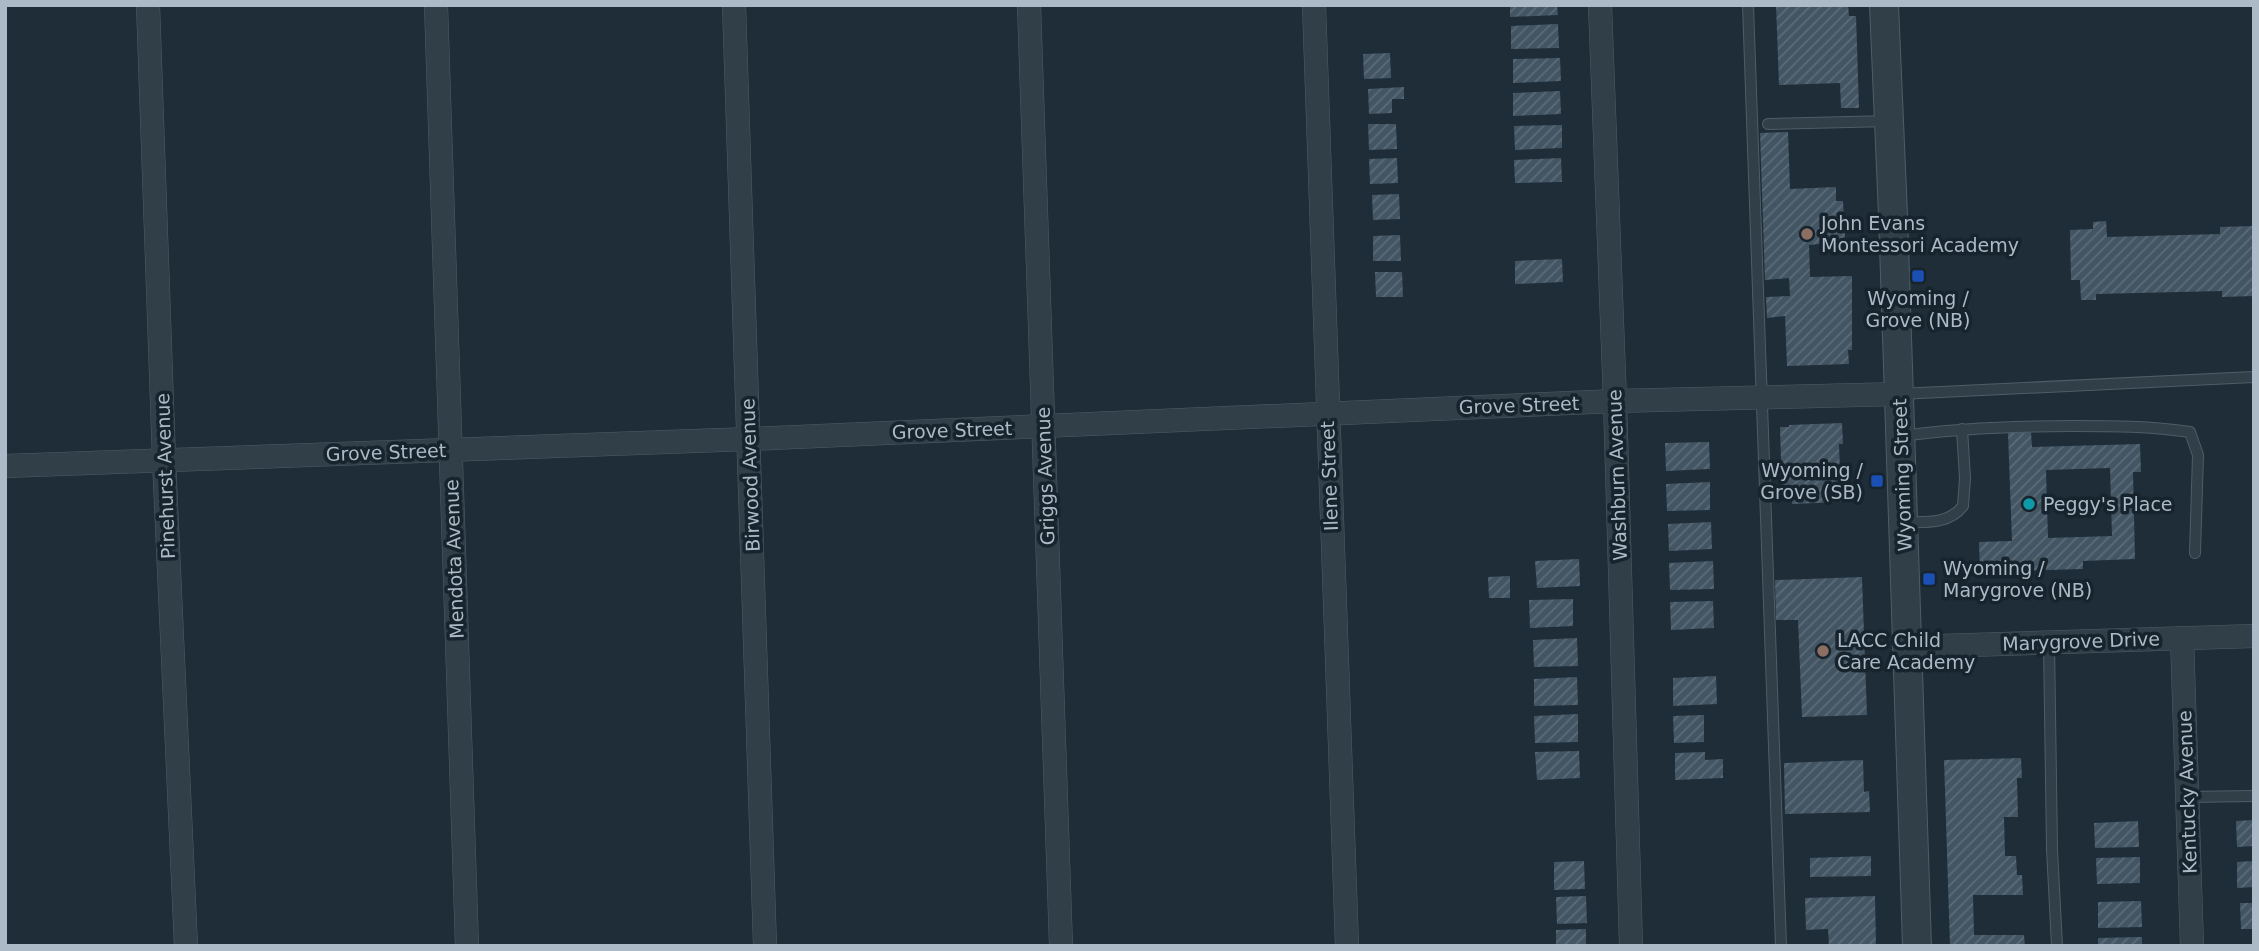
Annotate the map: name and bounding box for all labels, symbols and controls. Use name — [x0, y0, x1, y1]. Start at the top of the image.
place label: John Evans Montessori Academy — [1820, 212, 2019, 256]
marker: John Evans Montessori Academy — [1799, 226, 1815, 242]
marker: Wyoming / Grove (NB) — [1910, 268, 1926, 284]
place label: Wyoming / Grove (NB) — [1866, 287, 1970, 331]
street label: Washburn Avenue — [1603, 389, 1631, 561]
street label: Grove Street — [1458, 392, 1580, 418]
street label: Pinehurst Avenue — [151, 393, 179, 559]
street label: Birwood Avenue — [736, 398, 764, 552]
street label: Wyoming Street — [1888, 398, 1916, 552]
street label: Griggs Avenue — [1032, 406, 1058, 546]
street label: Grove Street — [891, 417, 1013, 443]
street label: Ilene Street — [1316, 421, 1342, 531]
street label: Grove Street — [325, 439, 447, 465]
place label: Wyoming / Grove (SB) — [1760, 459, 1864, 503]
marker: Wyoming / Grove (SB) — [1869, 473, 1885, 489]
street label: Mendota Avenue — [440, 479, 468, 639]
place label: Peggy's Place — [2043, 493, 2173, 515]
marker: Peggy's Place — [2021, 496, 2037, 512]
place label: Wyoming / Marygrove (NB) — [1943, 557, 2092, 601]
marker: Wyoming / Marygrove (NB) — [1921, 571, 1937, 587]
street label: Marygrove Drive — [2002, 627, 2160, 655]
place label: LACC Child Care Academy — [1837, 629, 1975, 673]
marker: LACC Child Care Academy — [1815, 643, 1831, 659]
street label: Kentucky Avenue — [2173, 710, 2201, 874]

